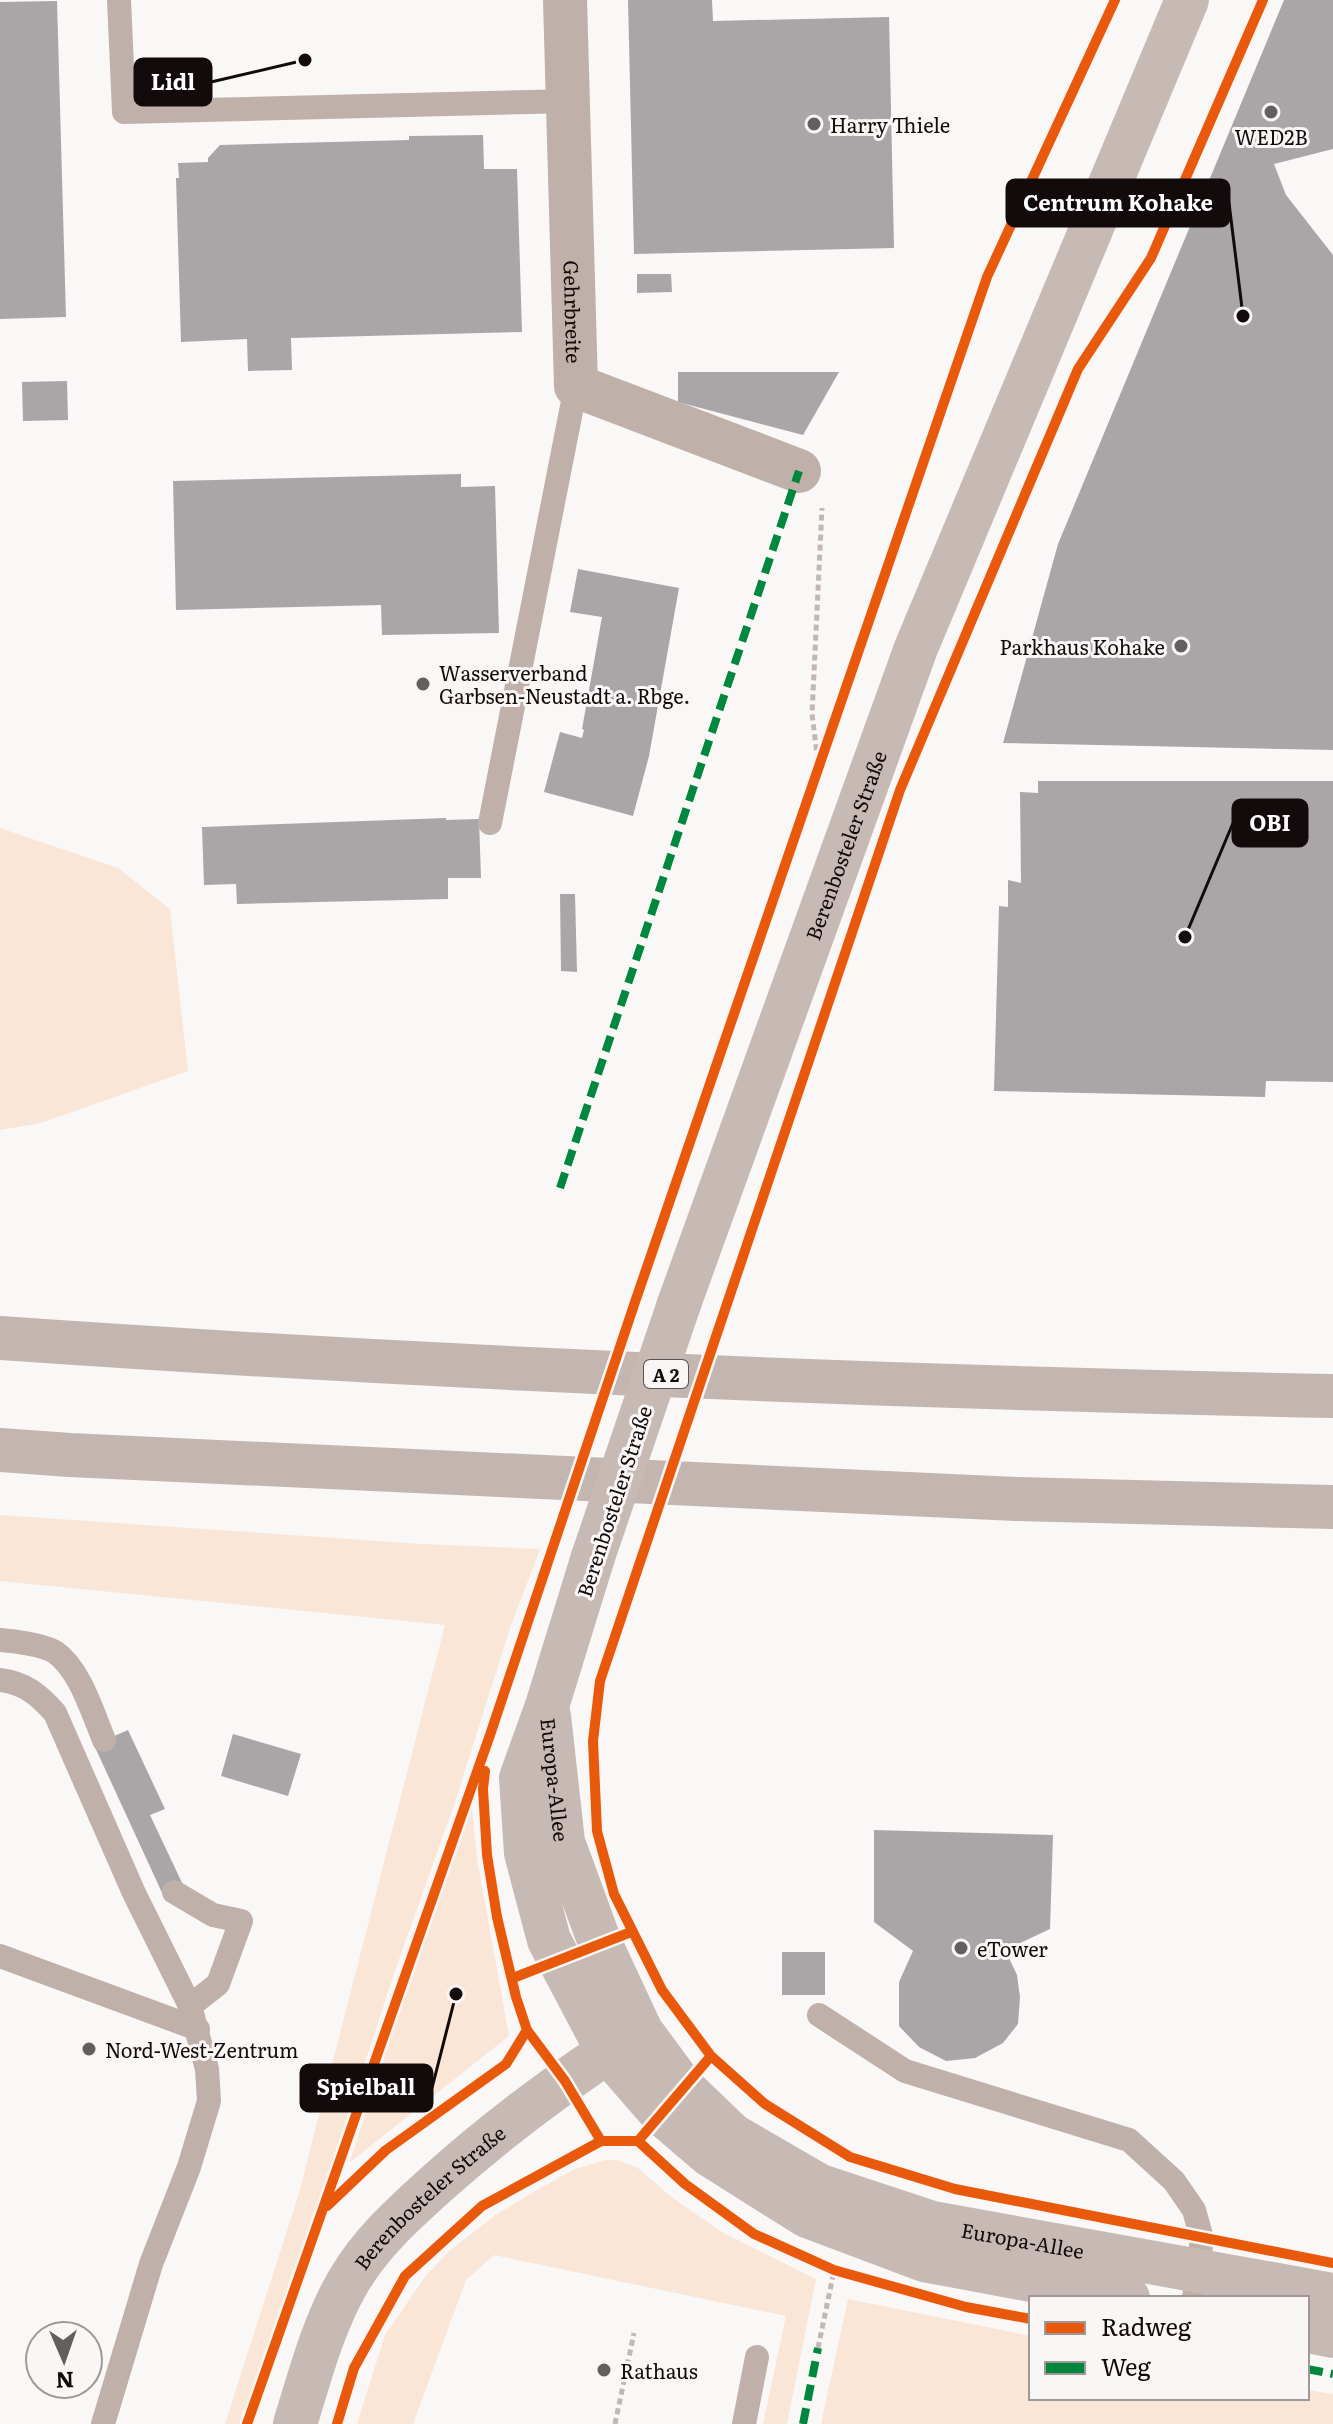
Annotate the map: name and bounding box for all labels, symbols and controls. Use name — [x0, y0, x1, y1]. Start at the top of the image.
callout: Lidl — [135, 59, 211, 105]
text: Lidl — [151, 64, 195, 97]
marker: WED2B — [1262, 103, 1280, 121]
place label: Harry Thiele — [830, 109, 950, 139]
marker: Harry Thiele — [805, 115, 823, 133]
place label: WED2B — [1234, 121, 1308, 151]
callout: Centrum Kohake — [1007, 180, 1229, 226]
text: Centrum Kohake — [1023, 185, 1213, 218]
street label: Gehrbreite — [557, 260, 590, 364]
place label: Parkhaus Kohake — [999, 631, 1165, 661]
marker: Parkhaus Kohake — [1172, 637, 1190, 655]
place label: Wasserverband Garbsen-Neustadt a. Rbge. — [439, 657, 690, 710]
marker: Wasserverband Garbsen-Neustadt a. Rbge. — [414, 675, 432, 693]
street label: Berenbosteler Straße — [797, 746, 893, 944]
callout: OBI — [1233, 800, 1307, 846]
text: OBI — [1249, 805, 1291, 838]
road number: A 2 — [644, 1360, 688, 1388]
street label: Berenbosteler Straße — [568, 1401, 658, 1601]
street label: Europa-Allee — [534, 1716, 578, 1843]
place label: eTower — [977, 1933, 1048, 1963]
marker: eTower — [952, 1939, 970, 1957]
place label: Nord-West-Zentrum — [105, 2034, 298, 2064]
marker: Nord-West-Zentrum — [80, 2040, 98, 2058]
callout: Spielball — [301, 2065, 432, 2111]
text: Spielball — [317, 2069, 416, 2102]
street label: Berenbosteler Straße — [346, 2117, 511, 2275]
street label: Europa-Allee — [959, 2214, 1087, 2265]
legend — [1029, 2296, 1309, 2400]
text: Radweg — [1101, 2308, 1192, 2343]
north arrow — [24, 2320, 104, 2400]
text: Weg — [1101, 2348, 1152, 2383]
place label: Rathaus — [620, 2355, 698, 2385]
marker: Rathaus — [595, 2361, 613, 2379]
text: N — [55, 2365, 75, 2398]

